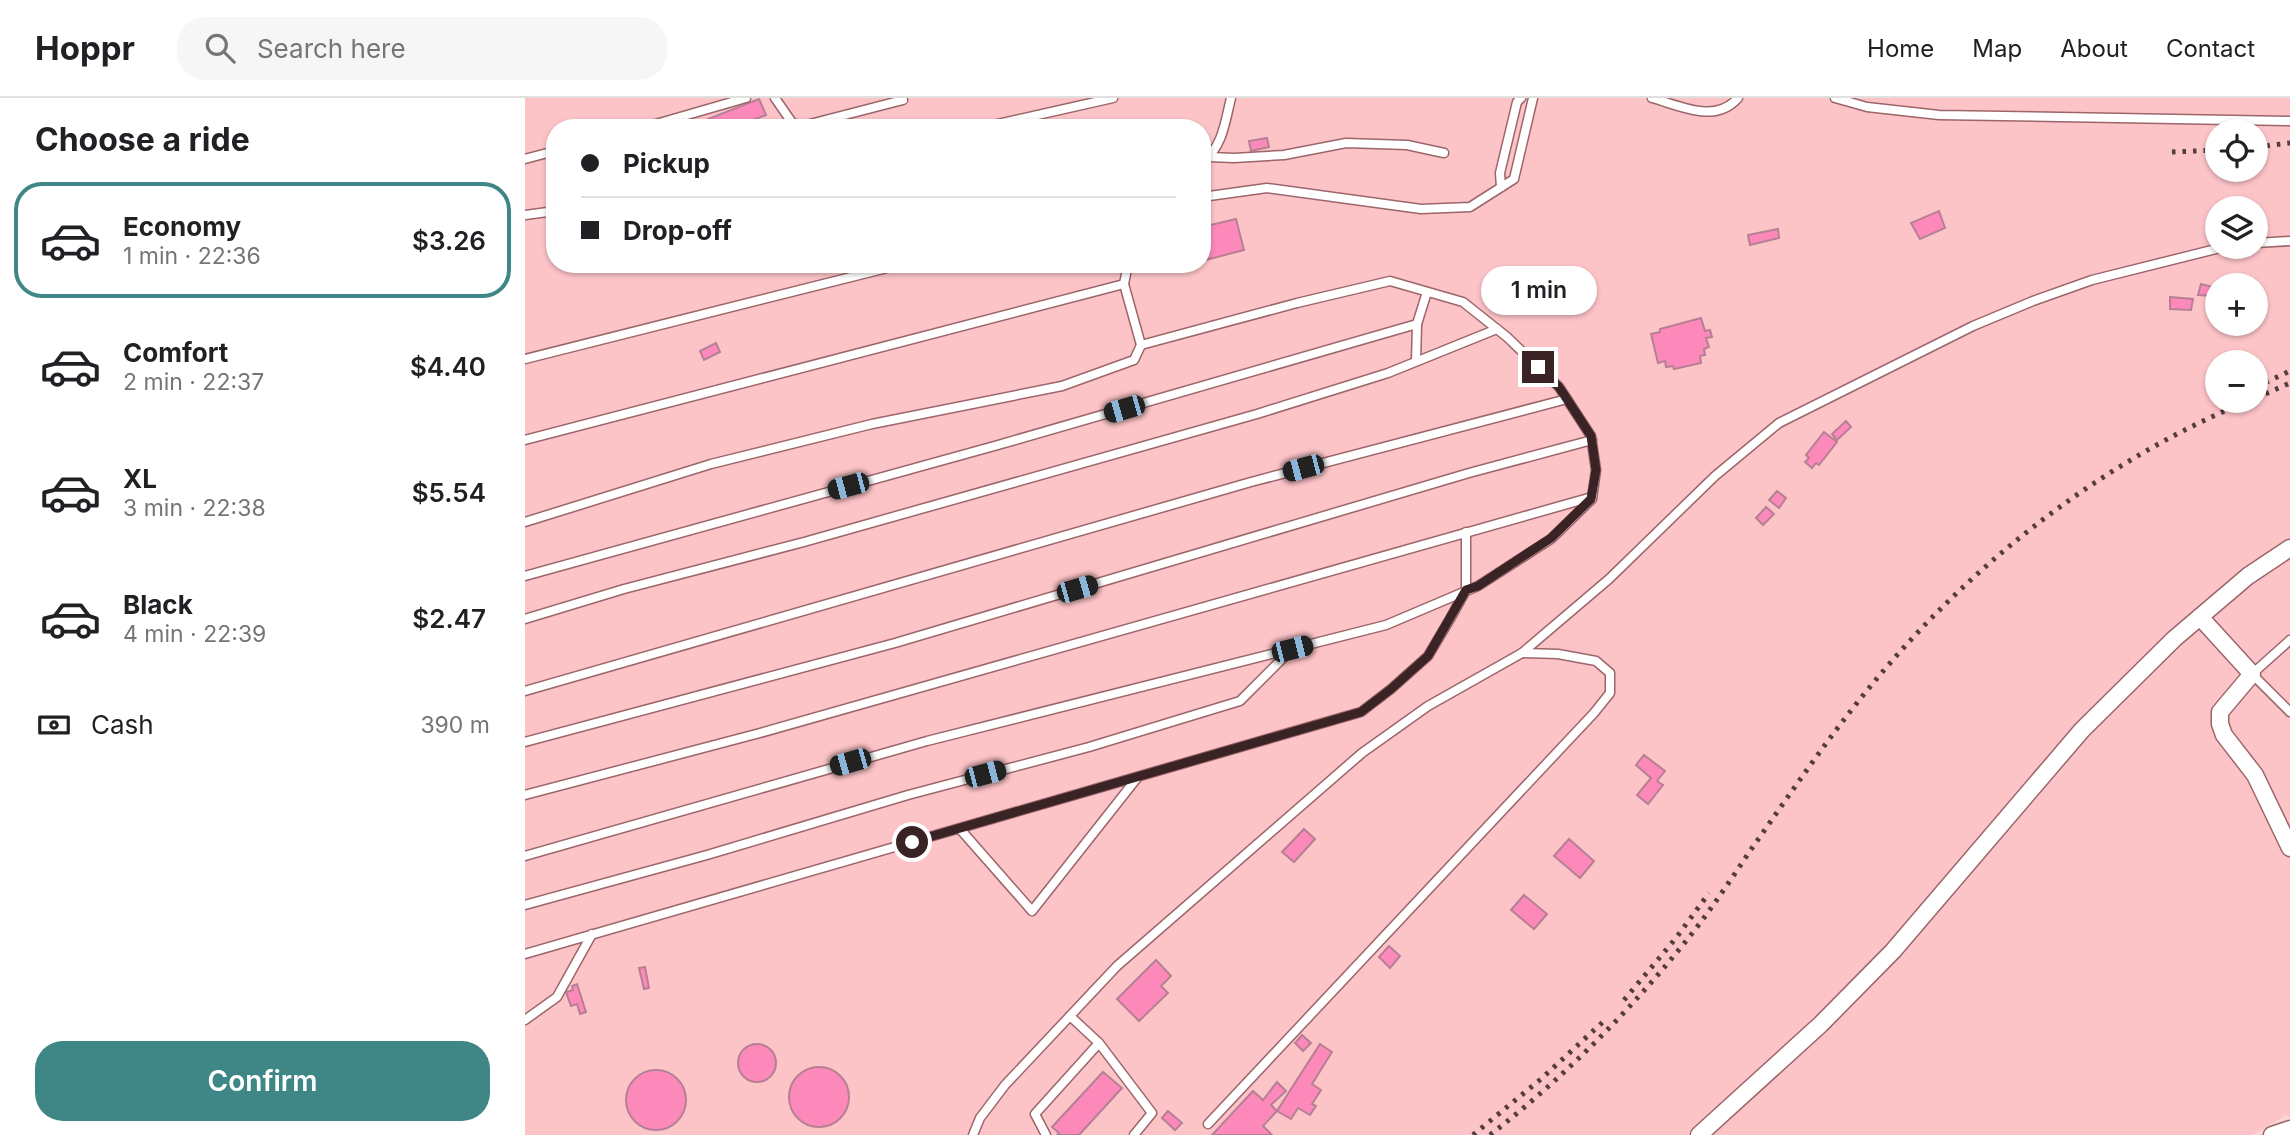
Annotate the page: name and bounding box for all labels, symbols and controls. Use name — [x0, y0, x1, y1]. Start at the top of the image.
search box — [177, 17, 667, 80]
text: Hoppr — [35, 28, 135, 68]
icon: search — [201, 29, 239, 67]
text: Search here — [257, 33, 406, 64]
text: Home — [1867, 34, 1934, 63]
text: Map — [1972, 34, 2022, 63]
text: About — [2060, 34, 2128, 63]
text: Contact — [2166, 34, 2255, 63]
map controls — [2205, 119, 2268, 413]
button: locate — [2205, 119, 2268, 182]
text: Choose a ride — [35, 120, 250, 159]
text: Pickup — [623, 148, 710, 179]
button: layers — [2205, 196, 2268, 259]
icon: car — [39, 209, 102, 272]
text: Economy — [123, 211, 241, 242]
text: Drop-off — [623, 215, 732, 246]
text: $3.26 — [412, 225, 486, 256]
text: 1 min · 22:36 — [123, 242, 261, 270]
callout: 1 min — [1480, 266, 1596, 314]
button: + — [2205, 273, 2268, 336]
text: 1 min — [1511, 276, 1567, 304]
icon: car — [39, 335, 102, 398]
text: Comfort — [123, 337, 228, 368]
button: − — [2205, 350, 2268, 413]
text: $4.40 — [410, 351, 486, 382]
route end — [1522, 351, 1554, 383]
text: 2 min · 22:37 — [123, 368, 264, 396]
car — [1101, 393, 1148, 425]
car — [1280, 452, 1327, 484]
icon: car — [39, 461, 102, 524]
text: XL — [123, 463, 157, 494]
car — [825, 470, 872, 502]
text: $5.54 — [412, 477, 486, 508]
text: 3 min · 22:38 — [123, 494, 266, 522]
car — [1054, 573, 1101, 605]
icon: car — [39, 587, 102, 650]
text: Black — [123, 589, 193, 620]
text: $2.47 — [412, 603, 486, 634]
text: 4 min · 22:39 — [123, 620, 266, 648]
car — [1270, 634, 1315, 664]
icon: cash — [35, 706, 73, 744]
text: Cash — [91, 709, 154, 740]
text: 390 m — [420, 711, 490, 739]
car — [827, 746, 874, 778]
car — [962, 758, 1009, 790]
route start — [896, 826, 928, 858]
button: Confirm — [35, 1041, 490, 1121]

